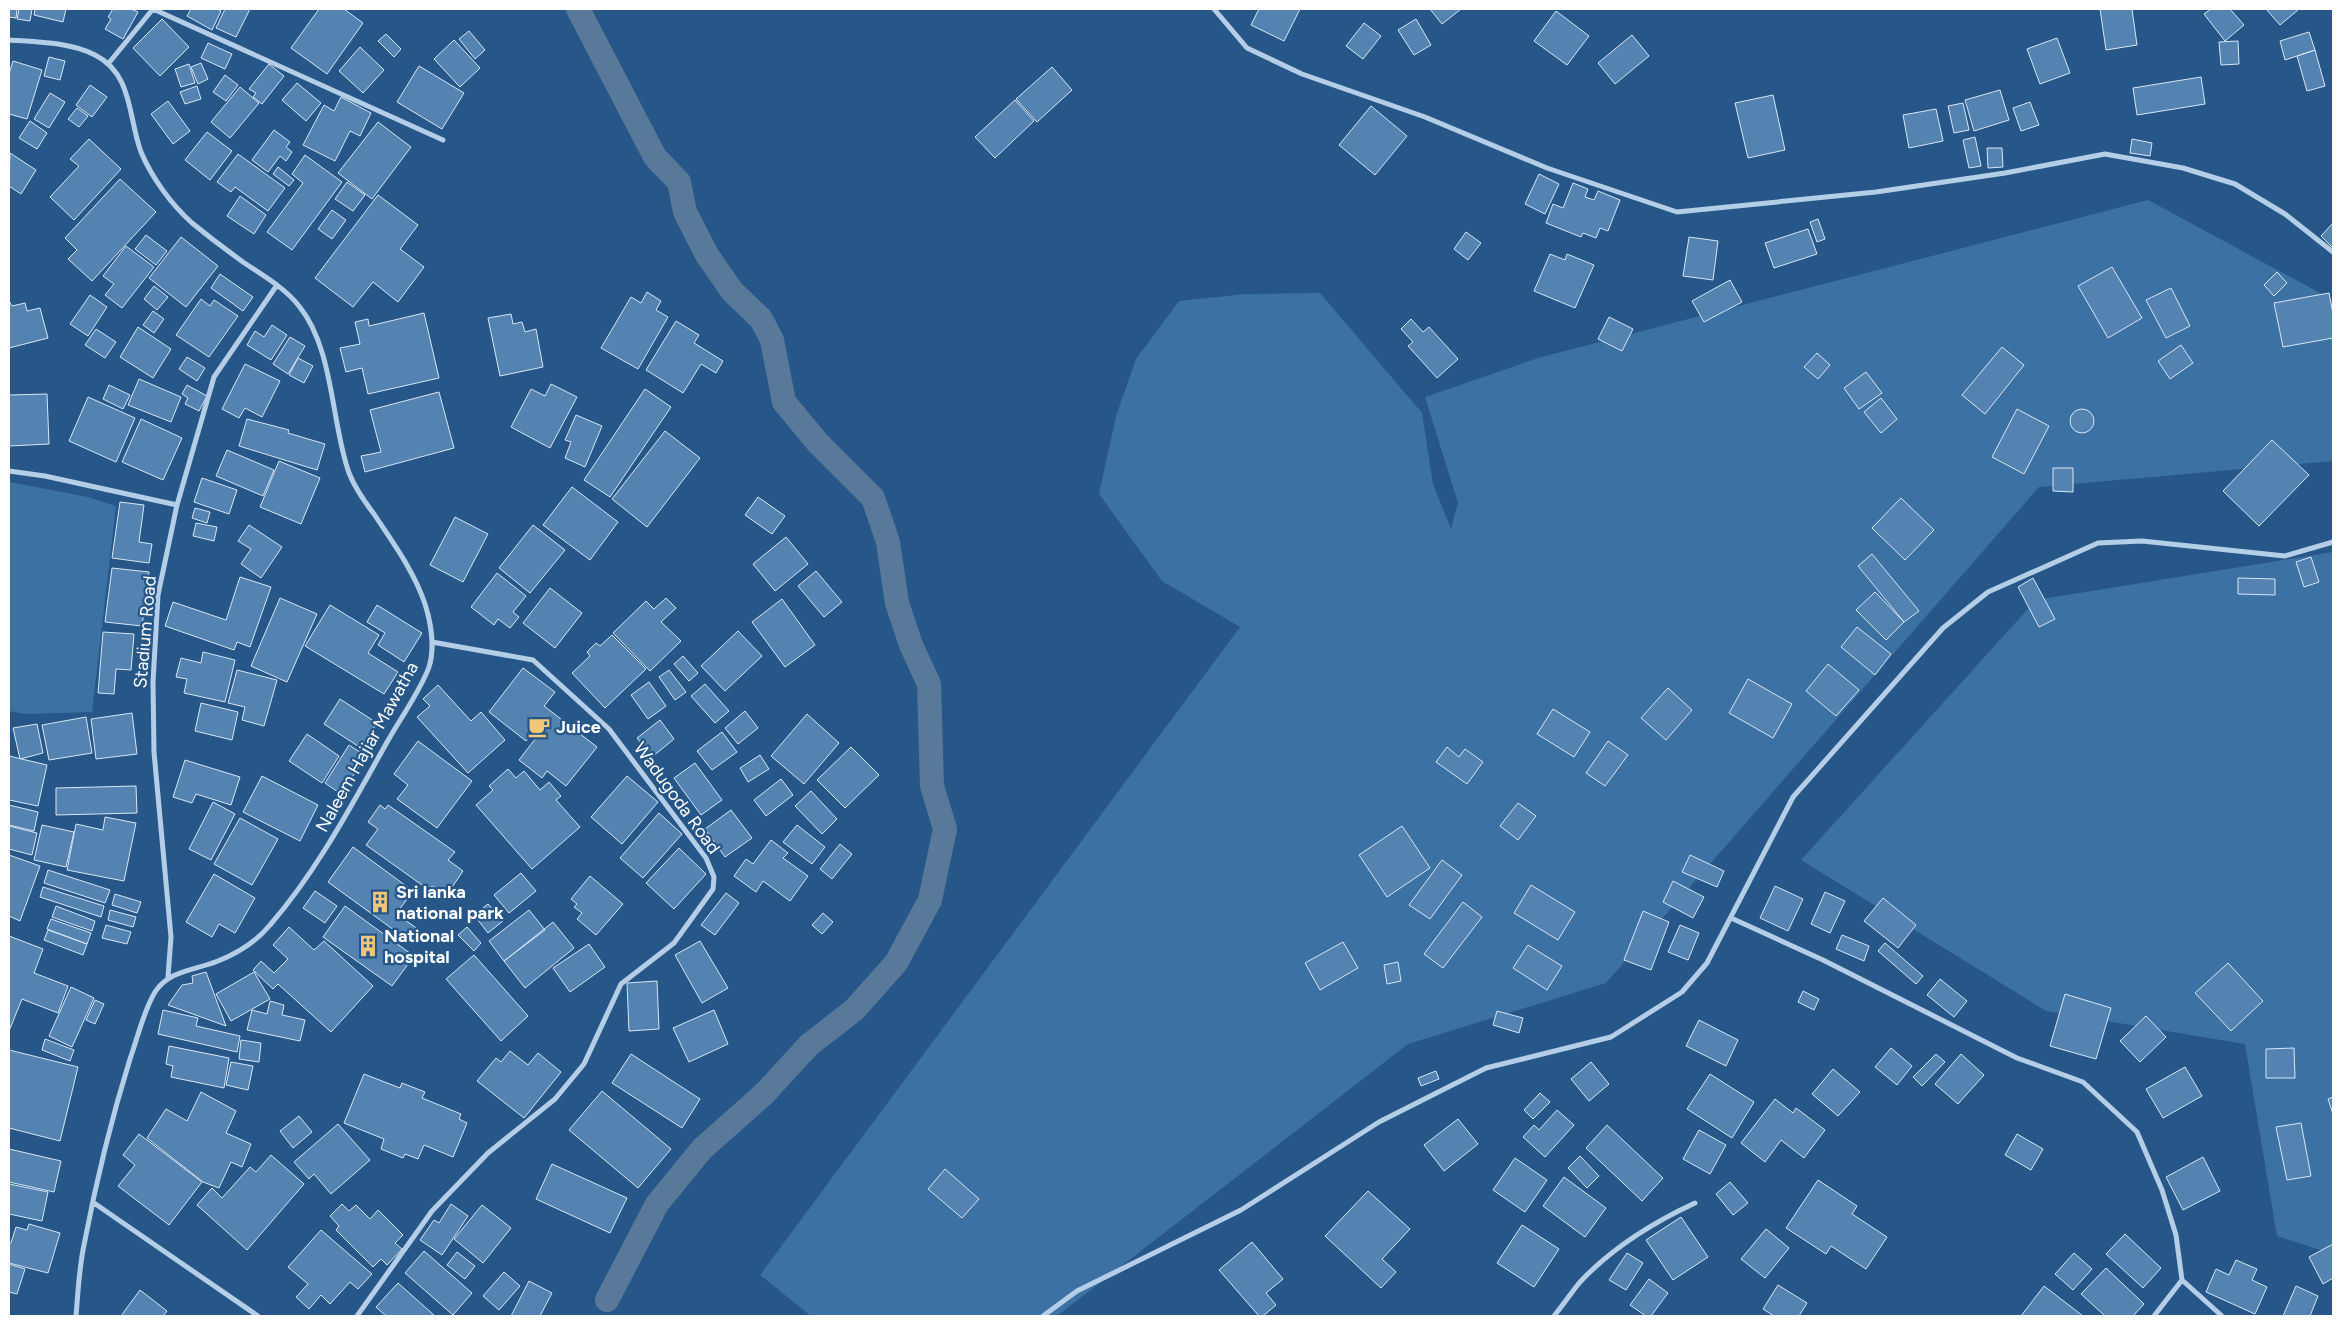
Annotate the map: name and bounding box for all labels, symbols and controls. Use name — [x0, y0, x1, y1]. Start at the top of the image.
street label: Stadium Road — [129, 575, 161, 689]
street label: Naleem Hajiar Mawatha — [311, 658, 423, 836]
cafe icon: Juice — [526, 714, 552, 740]
place label: Juice — [556, 716, 601, 738]
street label: Wadugoda Road — [629, 738, 725, 858]
place label: Sri lanka national park — [396, 881, 504, 924]
building icon: Sri lanka national park — [367, 889, 393, 915]
place label: National hospital — [384, 925, 454, 968]
building icon: National hospital — [355, 933, 381, 959]

